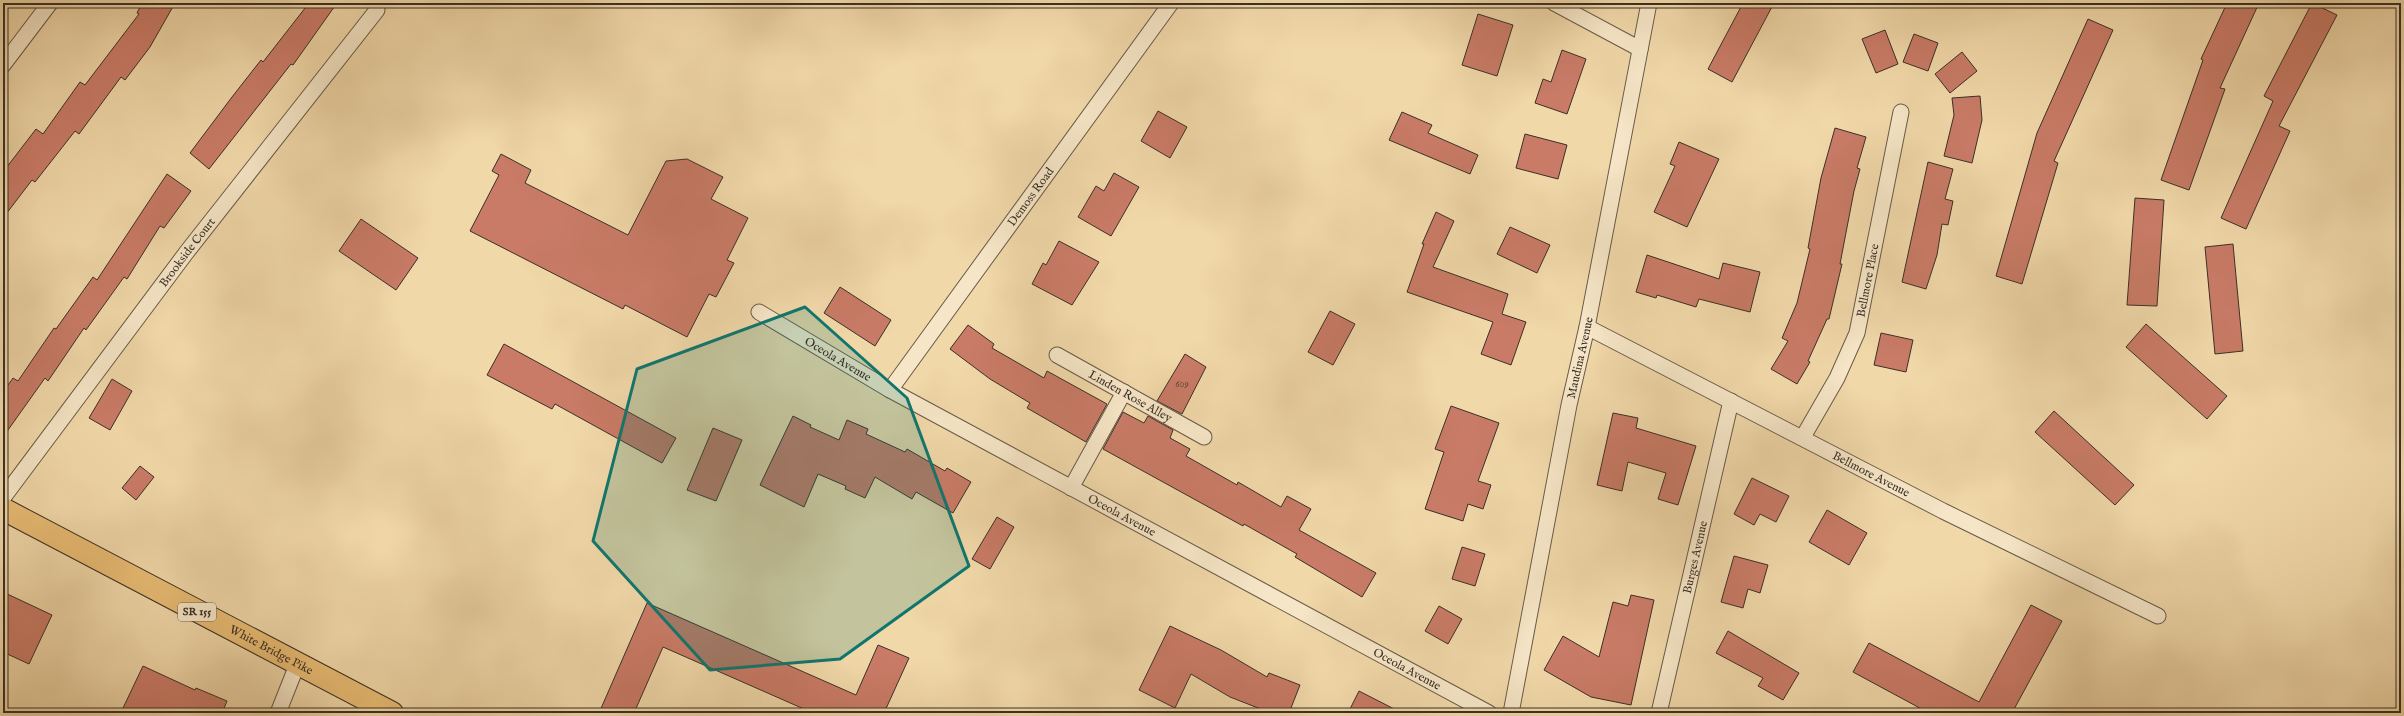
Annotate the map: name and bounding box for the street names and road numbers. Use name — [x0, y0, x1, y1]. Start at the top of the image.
street label: Demoss Road — [1004, 164, 1057, 229]
street label: Brookside Court — [156, 215, 218, 290]
street label: Bellmore Place — [1853, 242, 1882, 318]
street label: Maudina Avenue — [1563, 315, 1596, 400]
street label: Oceola Avenue — [802, 333, 874, 385]
street label: Linden Rose Alley — [1086, 367, 1175, 425]
street label: Bellmore Avenue — [1830, 448, 1913, 500]
street label: Oceola Avenue — [1085, 491, 1159, 540]
street label: Burges Avenue — [1679, 519, 1711, 595]
road number: SR 155 — [178, 603, 216, 621]
street label: White Bridge Pike — [227, 622, 316, 678]
street label: Oceola Avenue — [1371, 644, 1444, 693]

